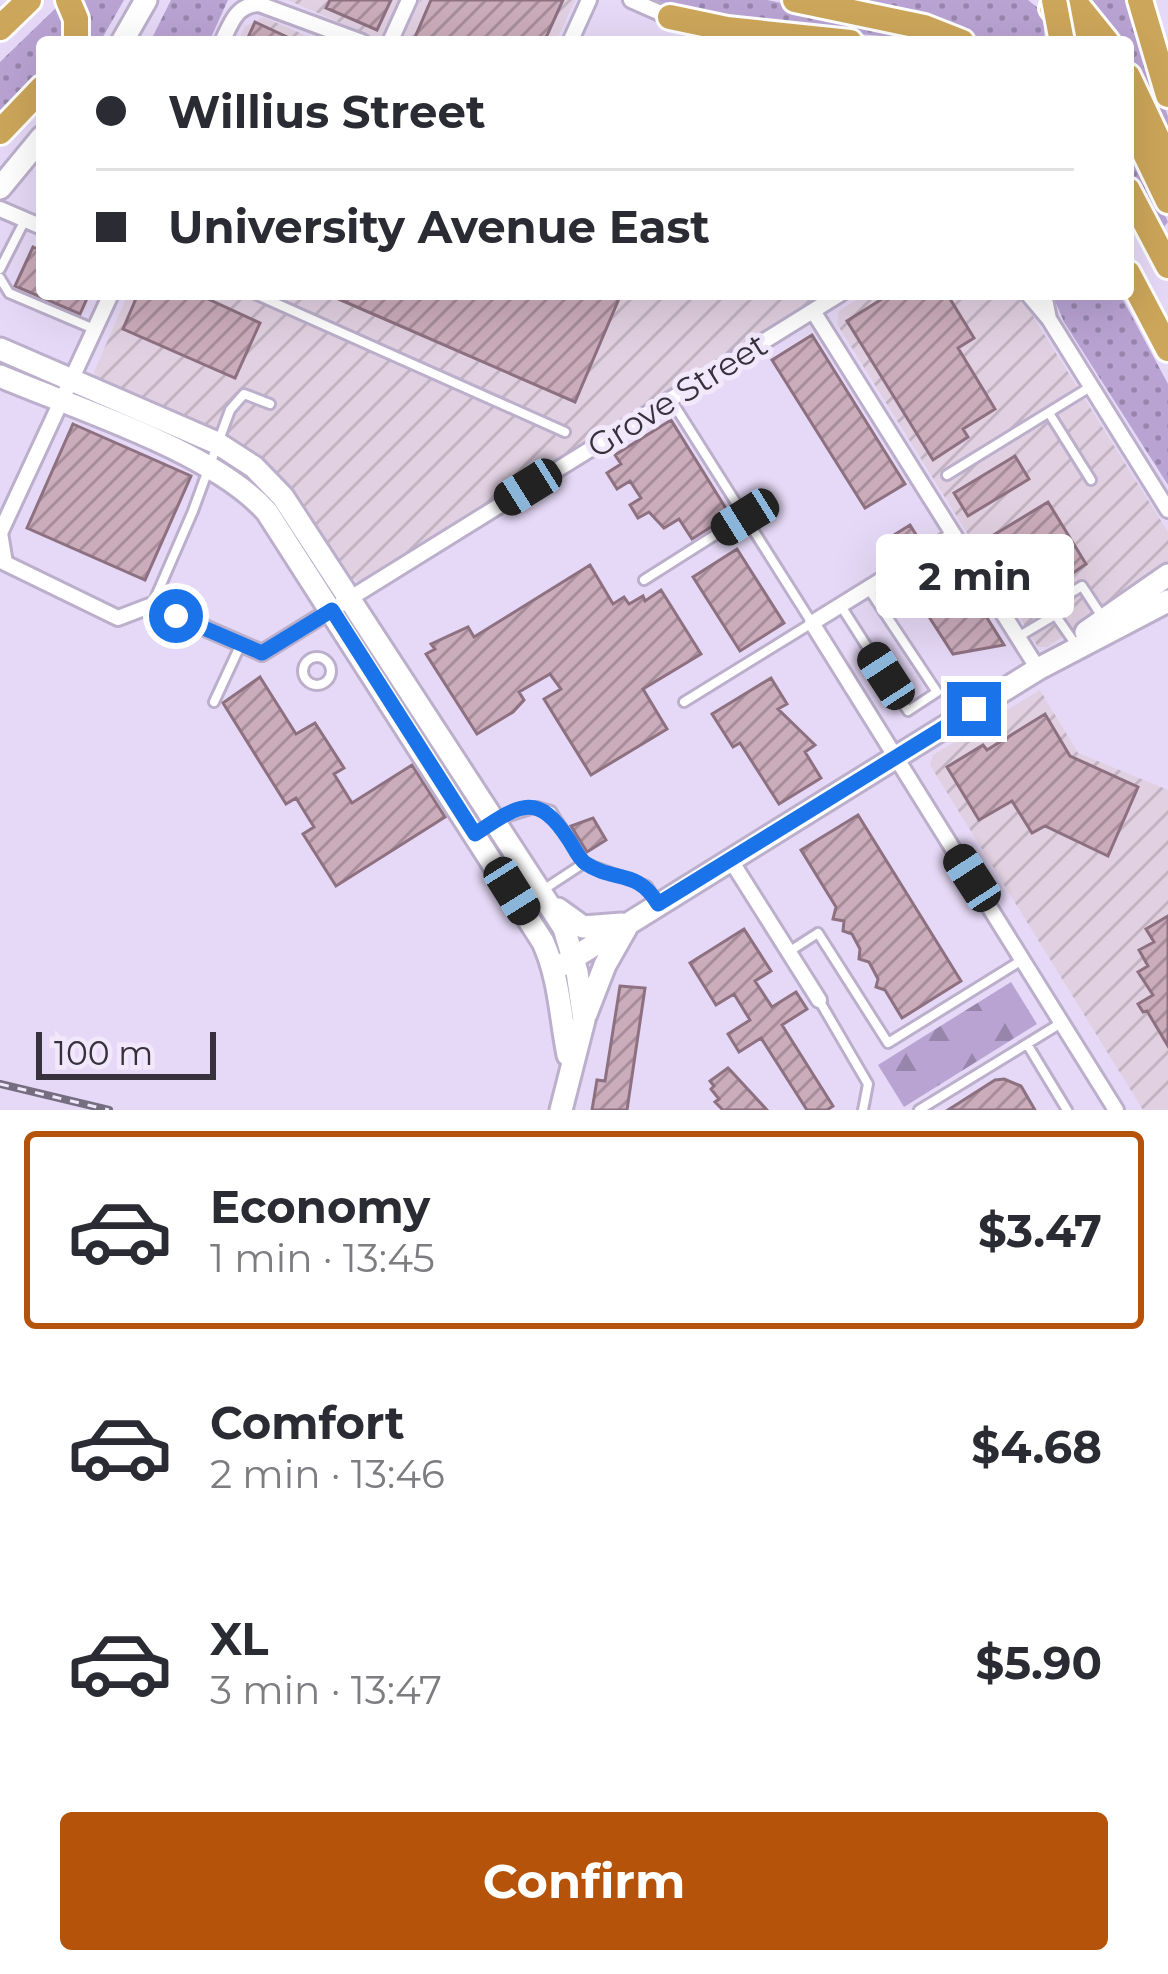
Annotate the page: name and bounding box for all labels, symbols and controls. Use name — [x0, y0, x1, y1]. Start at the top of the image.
text: Willius Street — [168, 84, 485, 139]
text: University Avenue East — [168, 199, 710, 254]
street label: Grove Street — [580, 324, 774, 466]
car — [488, 453, 568, 521]
car — [705, 483, 785, 551]
callout: 2 min — [875, 535, 1073, 619]
text: 2 min — [918, 552, 1032, 600]
route start — [149, 589, 203, 643]
car — [851, 636, 921, 716]
route end — [947, 682, 1001, 736]
car — [937, 838, 1007, 918]
car — [478, 851, 546, 931]
scale bar — [36, 1026, 216, 1079]
text: 100 m — [54, 1033, 153, 1073]
icon: car — [66, 1176, 174, 1284]
text: Economy — [210, 1179, 430, 1234]
text: $3.47 — [978, 1203, 1102, 1258]
text: 1 min · 13:45 — [210, 1234, 435, 1282]
icon: car — [66, 1392, 174, 1500]
text: Comfort — [210, 1395, 405, 1450]
text: $4.68 — [971, 1419, 1102, 1474]
text: 2 min · 13:46 — [210, 1450, 445, 1498]
icon: car — [66, 1608, 174, 1716]
text: XL — [210, 1611, 268, 1666]
text: $5.90 — [976, 1635, 1102, 1690]
text: 3 min · 13:47 — [210, 1666, 442, 1714]
button: Confirm — [60, 1812, 1108, 1950]

